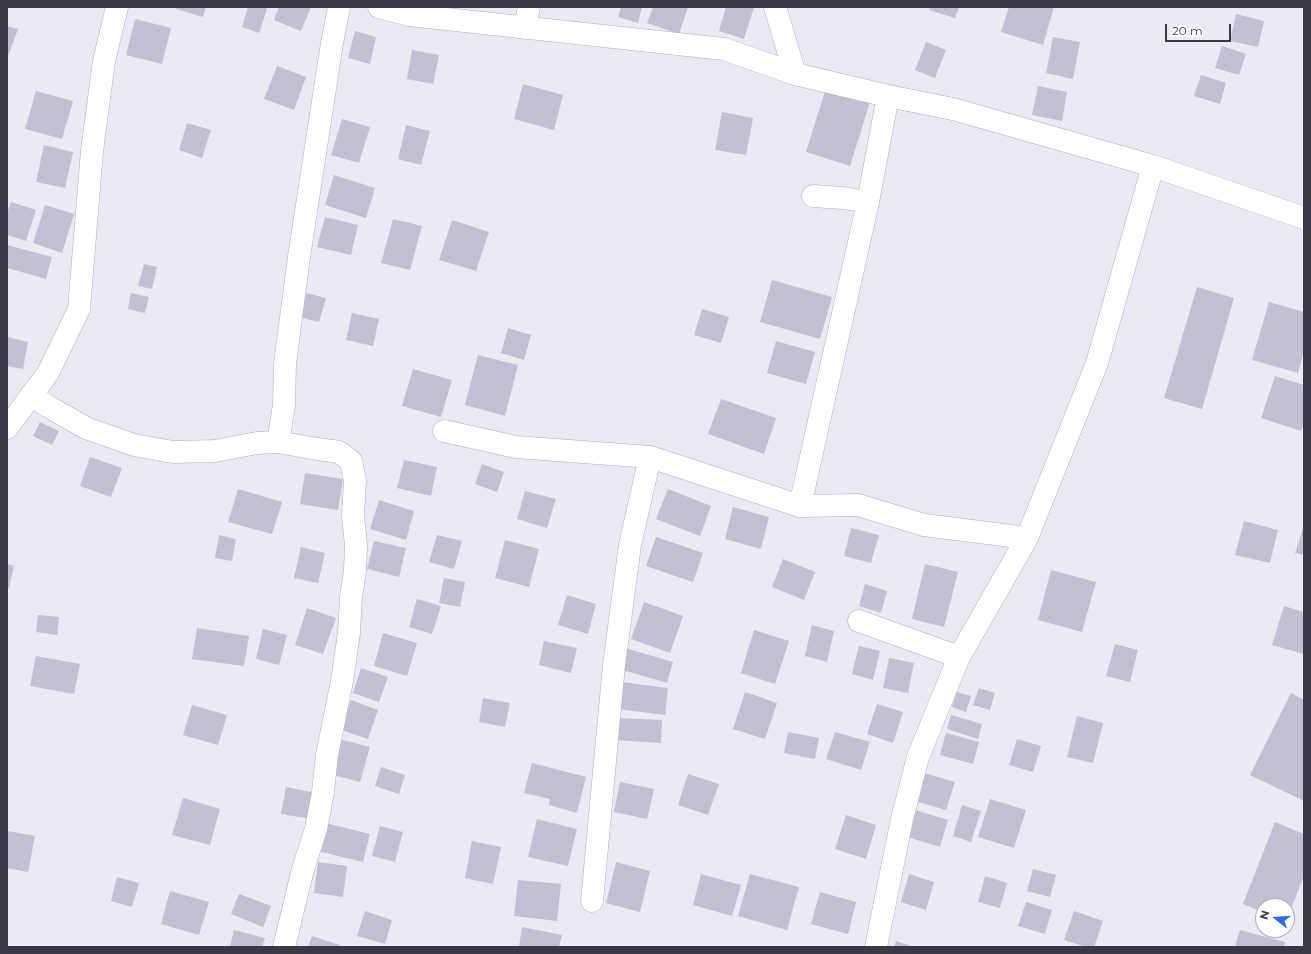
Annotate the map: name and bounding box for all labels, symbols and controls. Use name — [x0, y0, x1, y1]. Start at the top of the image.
scale bar — [1167, 16, 1233, 42]
text: 20 m — [1172, 23, 1203, 38]
north arrow — [1255, 898, 1295, 938]
text: N — [1256, 908, 1272, 921]

